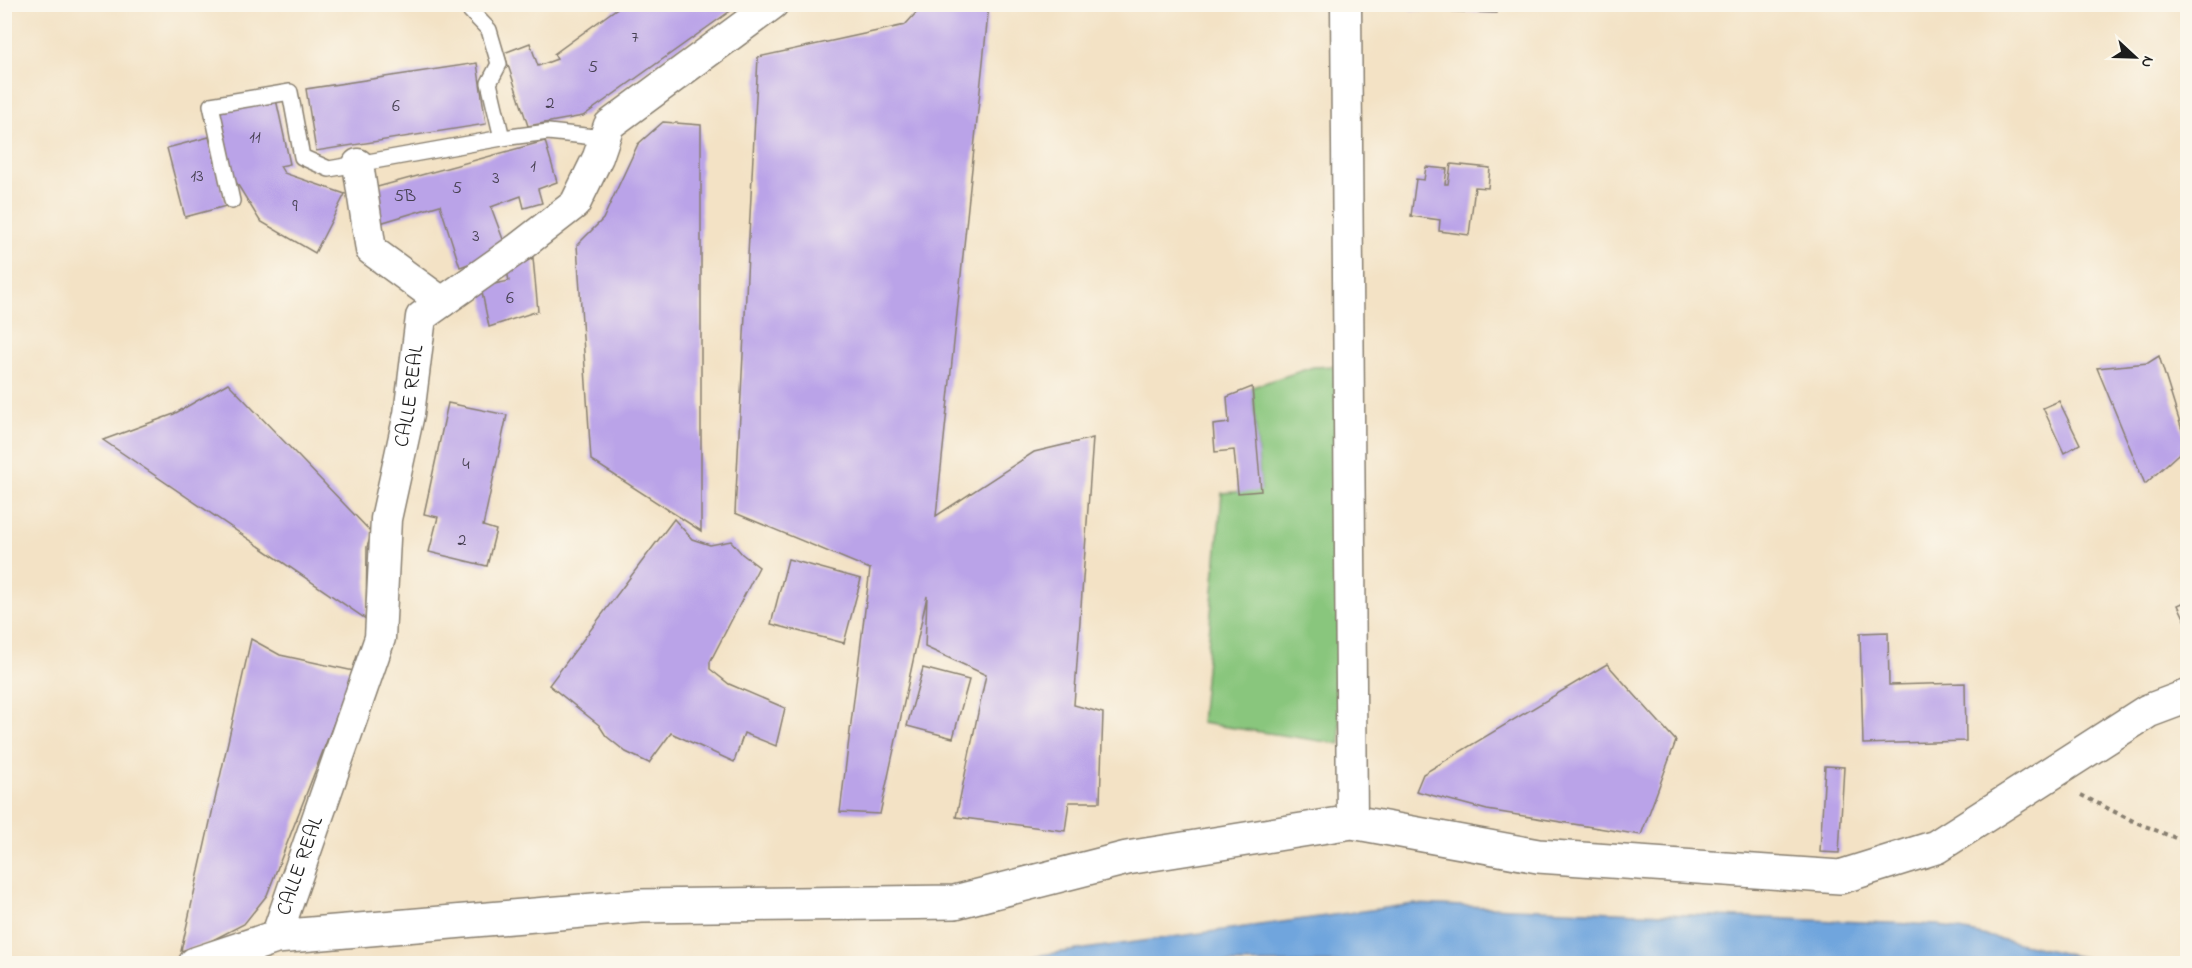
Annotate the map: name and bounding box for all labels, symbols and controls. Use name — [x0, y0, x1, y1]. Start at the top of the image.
house number: 7 — [631, 25, 639, 51]
north arrow — [2105, 27, 2165, 87]
text: N — [2134, 52, 2160, 72]
house number: 5 — [588, 55, 598, 81]
house number: 2 — [546, 91, 555, 117]
house number: 6 — [392, 94, 400, 120]
house number: 11 — [249, 125, 261, 151]
house number: 1 — [530, 154, 536, 180]
house number: 13 — [190, 164, 204, 190]
house number: 3 — [492, 166, 500, 192]
house number: 5 — [452, 176, 462, 202]
house number: 5B — [394, 184, 416, 210]
house number: 9 — [292, 194, 298, 220]
house number: 3 — [472, 224, 480, 250]
house number: 6 — [506, 286, 514, 312]
street label: CALLE REAL — [387, 343, 432, 450]
house number: 4 — [462, 452, 470, 478]
house number: 2 — [458, 528, 467, 554]
street label: CALLE REAL — [270, 812, 332, 920]

